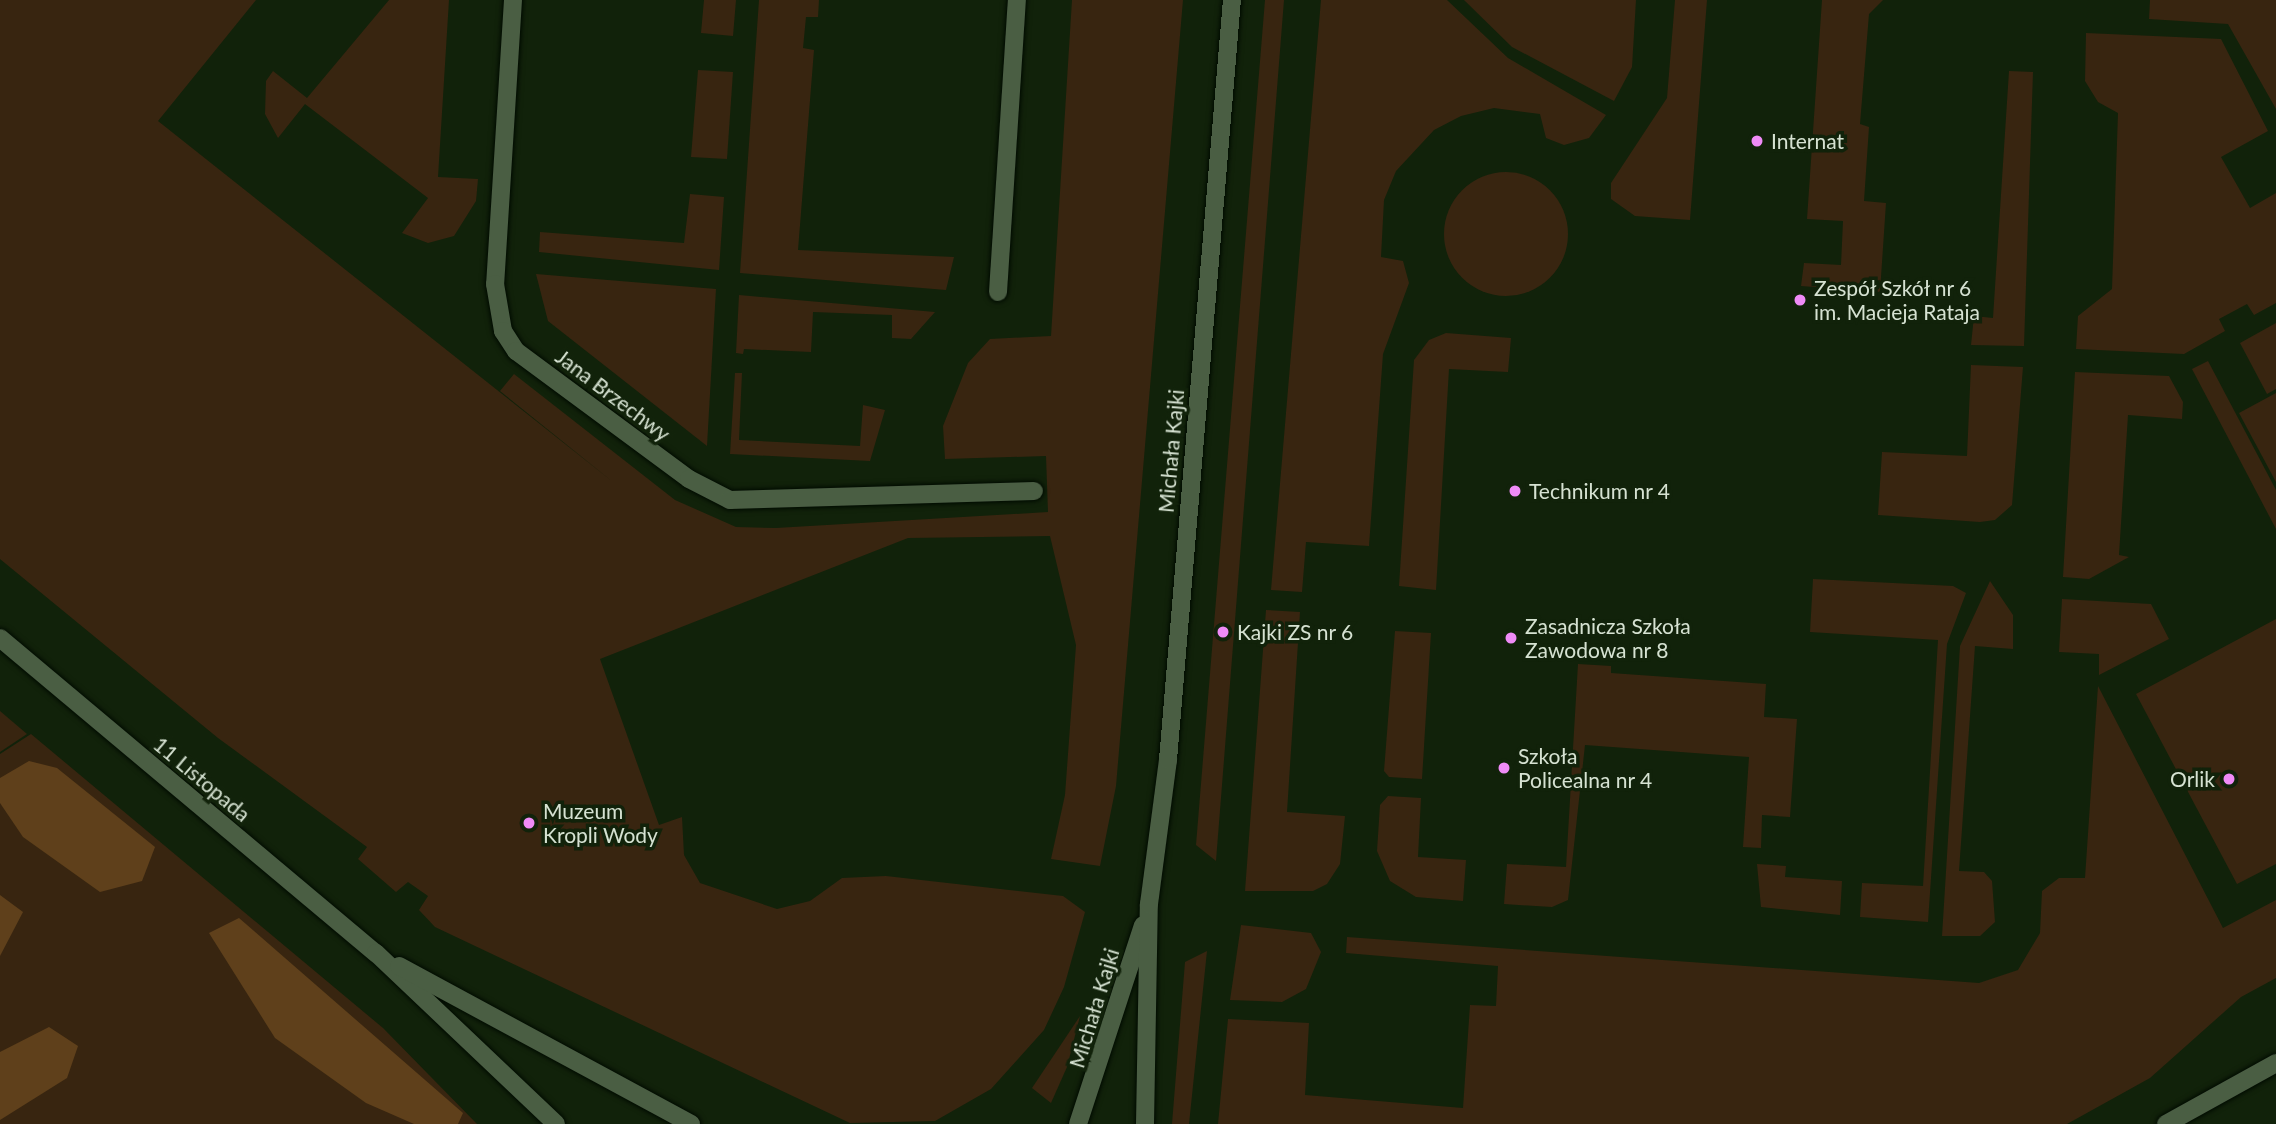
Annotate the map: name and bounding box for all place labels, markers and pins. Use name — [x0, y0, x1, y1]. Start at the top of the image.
place label: Internat — [1771, 128, 1844, 154]
marker: Internat — [1749, 133, 1765, 149]
place label: Zespół Szkół nr 6 im. Macieja Rataja — [1814, 275, 1980, 325]
marker: Zespół Szkół nr 6 im. Macieja Rataja — [1792, 292, 1808, 308]
place label: Technikum nr 4 — [1529, 478, 1670, 504]
marker: Technikum nr 4 — [1507, 483, 1523, 499]
place label: Zasadnicza Szkoła Zawodowa nr 8 — [1525, 613, 1691, 663]
place label: Kajki ZS nr 6 — [1237, 619, 1354, 645]
marker: Kajki ZS nr 6 — [1215, 624, 1231, 640]
marker: Zasadnicza Szkoła Zawodowa nr 8 — [1503, 630, 1519, 646]
place label: Szkoła Policealna nr 4 — [1518, 743, 1653, 793]
marker: Szkoła Policealna nr 4 — [1496, 760, 1512, 776]
place label: Orlik — [2170, 766, 2215, 792]
marker: Orlik — [2221, 771, 2237, 787]
place label: Muzeum Kropli Wody — [543, 798, 658, 848]
marker: Muzeum Kropli Wody — [521, 815, 537, 831]

